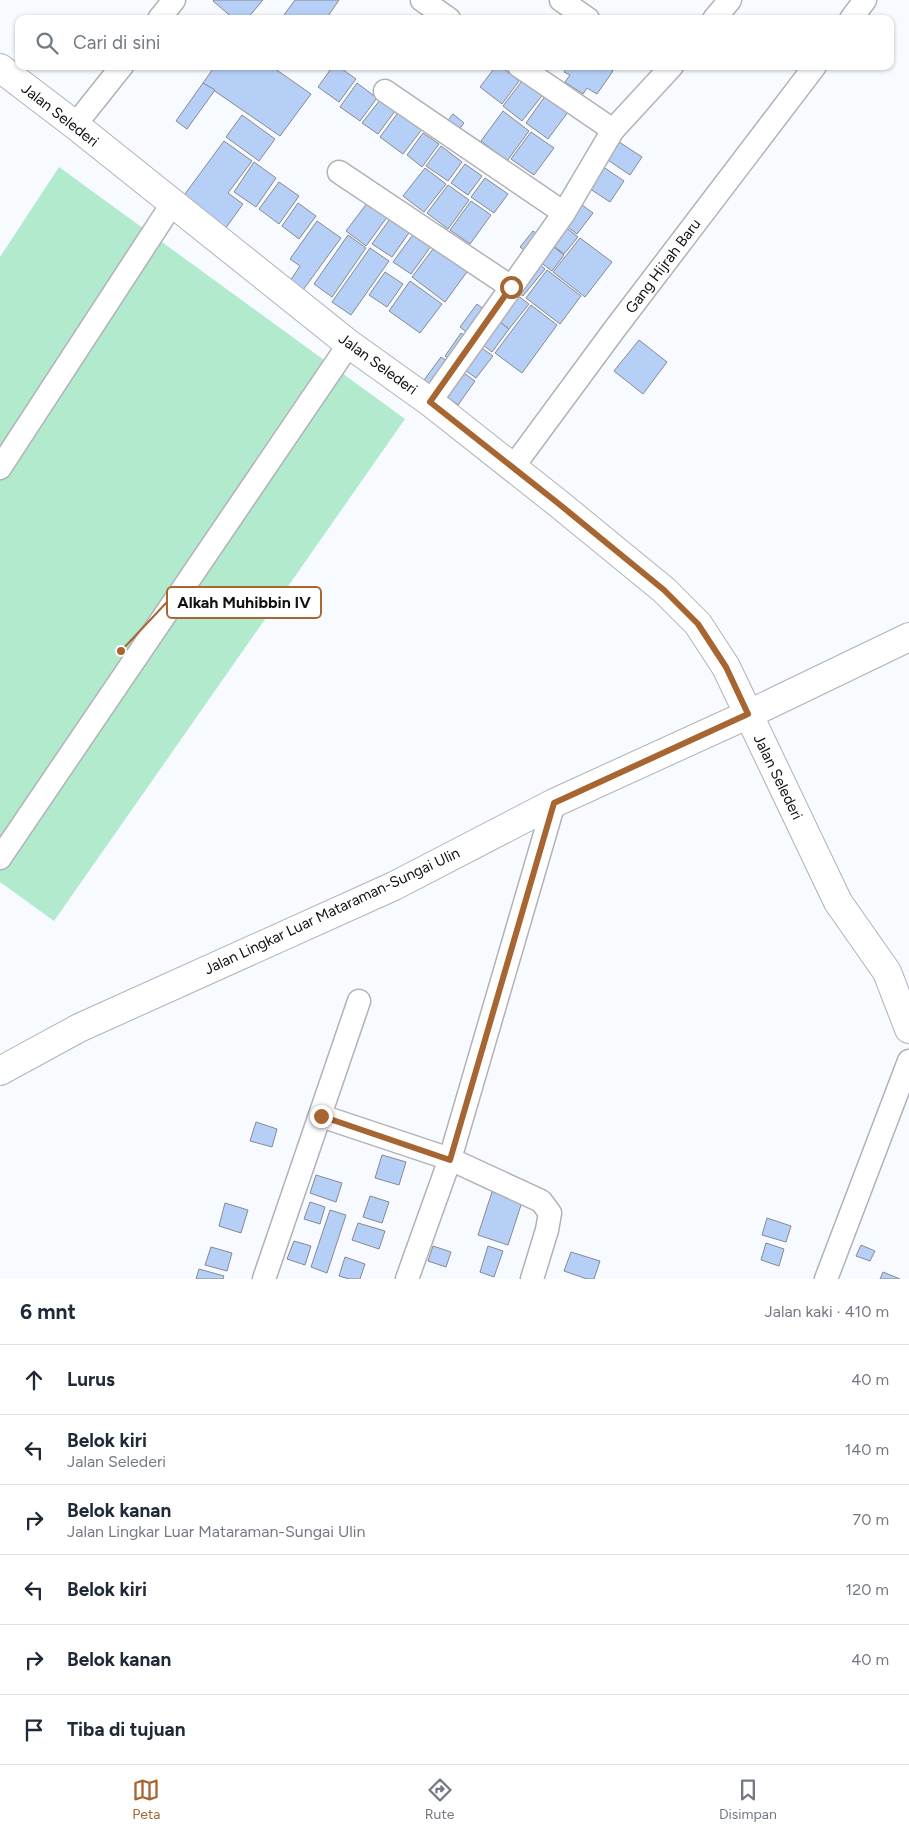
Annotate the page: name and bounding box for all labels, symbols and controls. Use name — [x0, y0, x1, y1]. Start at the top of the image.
search box — [15, 15, 894, 70]
icon: search — [33, 29, 61, 57]
text: Cari di sini — [73, 31, 160, 54]
street label: Jalan Selederi — [18, 79, 102, 151]
street label: Gang Hijrah Baru — [622, 215, 704, 317]
route start — [500, 276, 523, 299]
street label: Jalan Selederi — [335, 329, 421, 399]
callout: Alkah Muhibbin IV — [167, 587, 321, 618]
text: Alkah Muhibbin IV — [177, 593, 311, 612]
street label: Jalan Selederi — [750, 731, 806, 823]
street label: Jalan Lingkar Luar Mataraman-Sungai Ulin — [201, 844, 463, 978]
route end — [310, 1105, 333, 1128]
text: 6 mnt — [20, 1299, 76, 1324]
text: Jalan kaki · 410 m — [764, 1302, 889, 1321]
icon: ahead — [20, 1366, 48, 1394]
text: Lurus — [67, 1368, 115, 1391]
text: 40 m — [851, 1370, 889, 1389]
text: Belok kiri — [67, 1429, 147, 1452]
icon: left — [20, 1436, 48, 1464]
text: 140 m — [845, 1440, 889, 1459]
text: Jalan Selederi — [67, 1452, 166, 1471]
text: Belok kanan — [67, 1499, 171, 1522]
icon: right — [20, 1506, 48, 1534]
text: 70 m — [853, 1510, 889, 1529]
text: Jalan Lingkar Luar Mataraman-Sungai Ulin — [67, 1522, 365, 1541]
icon: left — [20, 1576, 48, 1604]
text: Belok kiri — [67, 1578, 147, 1601]
text: 120 m — [846, 1580, 889, 1599]
icon: right — [20, 1646, 48, 1674]
text: Belok kanan — [67, 1648, 171, 1671]
text: 40 m — [851, 1650, 889, 1669]
icon: arrive — [20, 1716, 48, 1744]
text: Tiba di tujuan — [67, 1718, 186, 1741]
tab: Peta — [132, 1776, 160, 1823]
tab: Rute — [425, 1776, 454, 1823]
tab: Disimpan — [719, 1776, 777, 1823]

